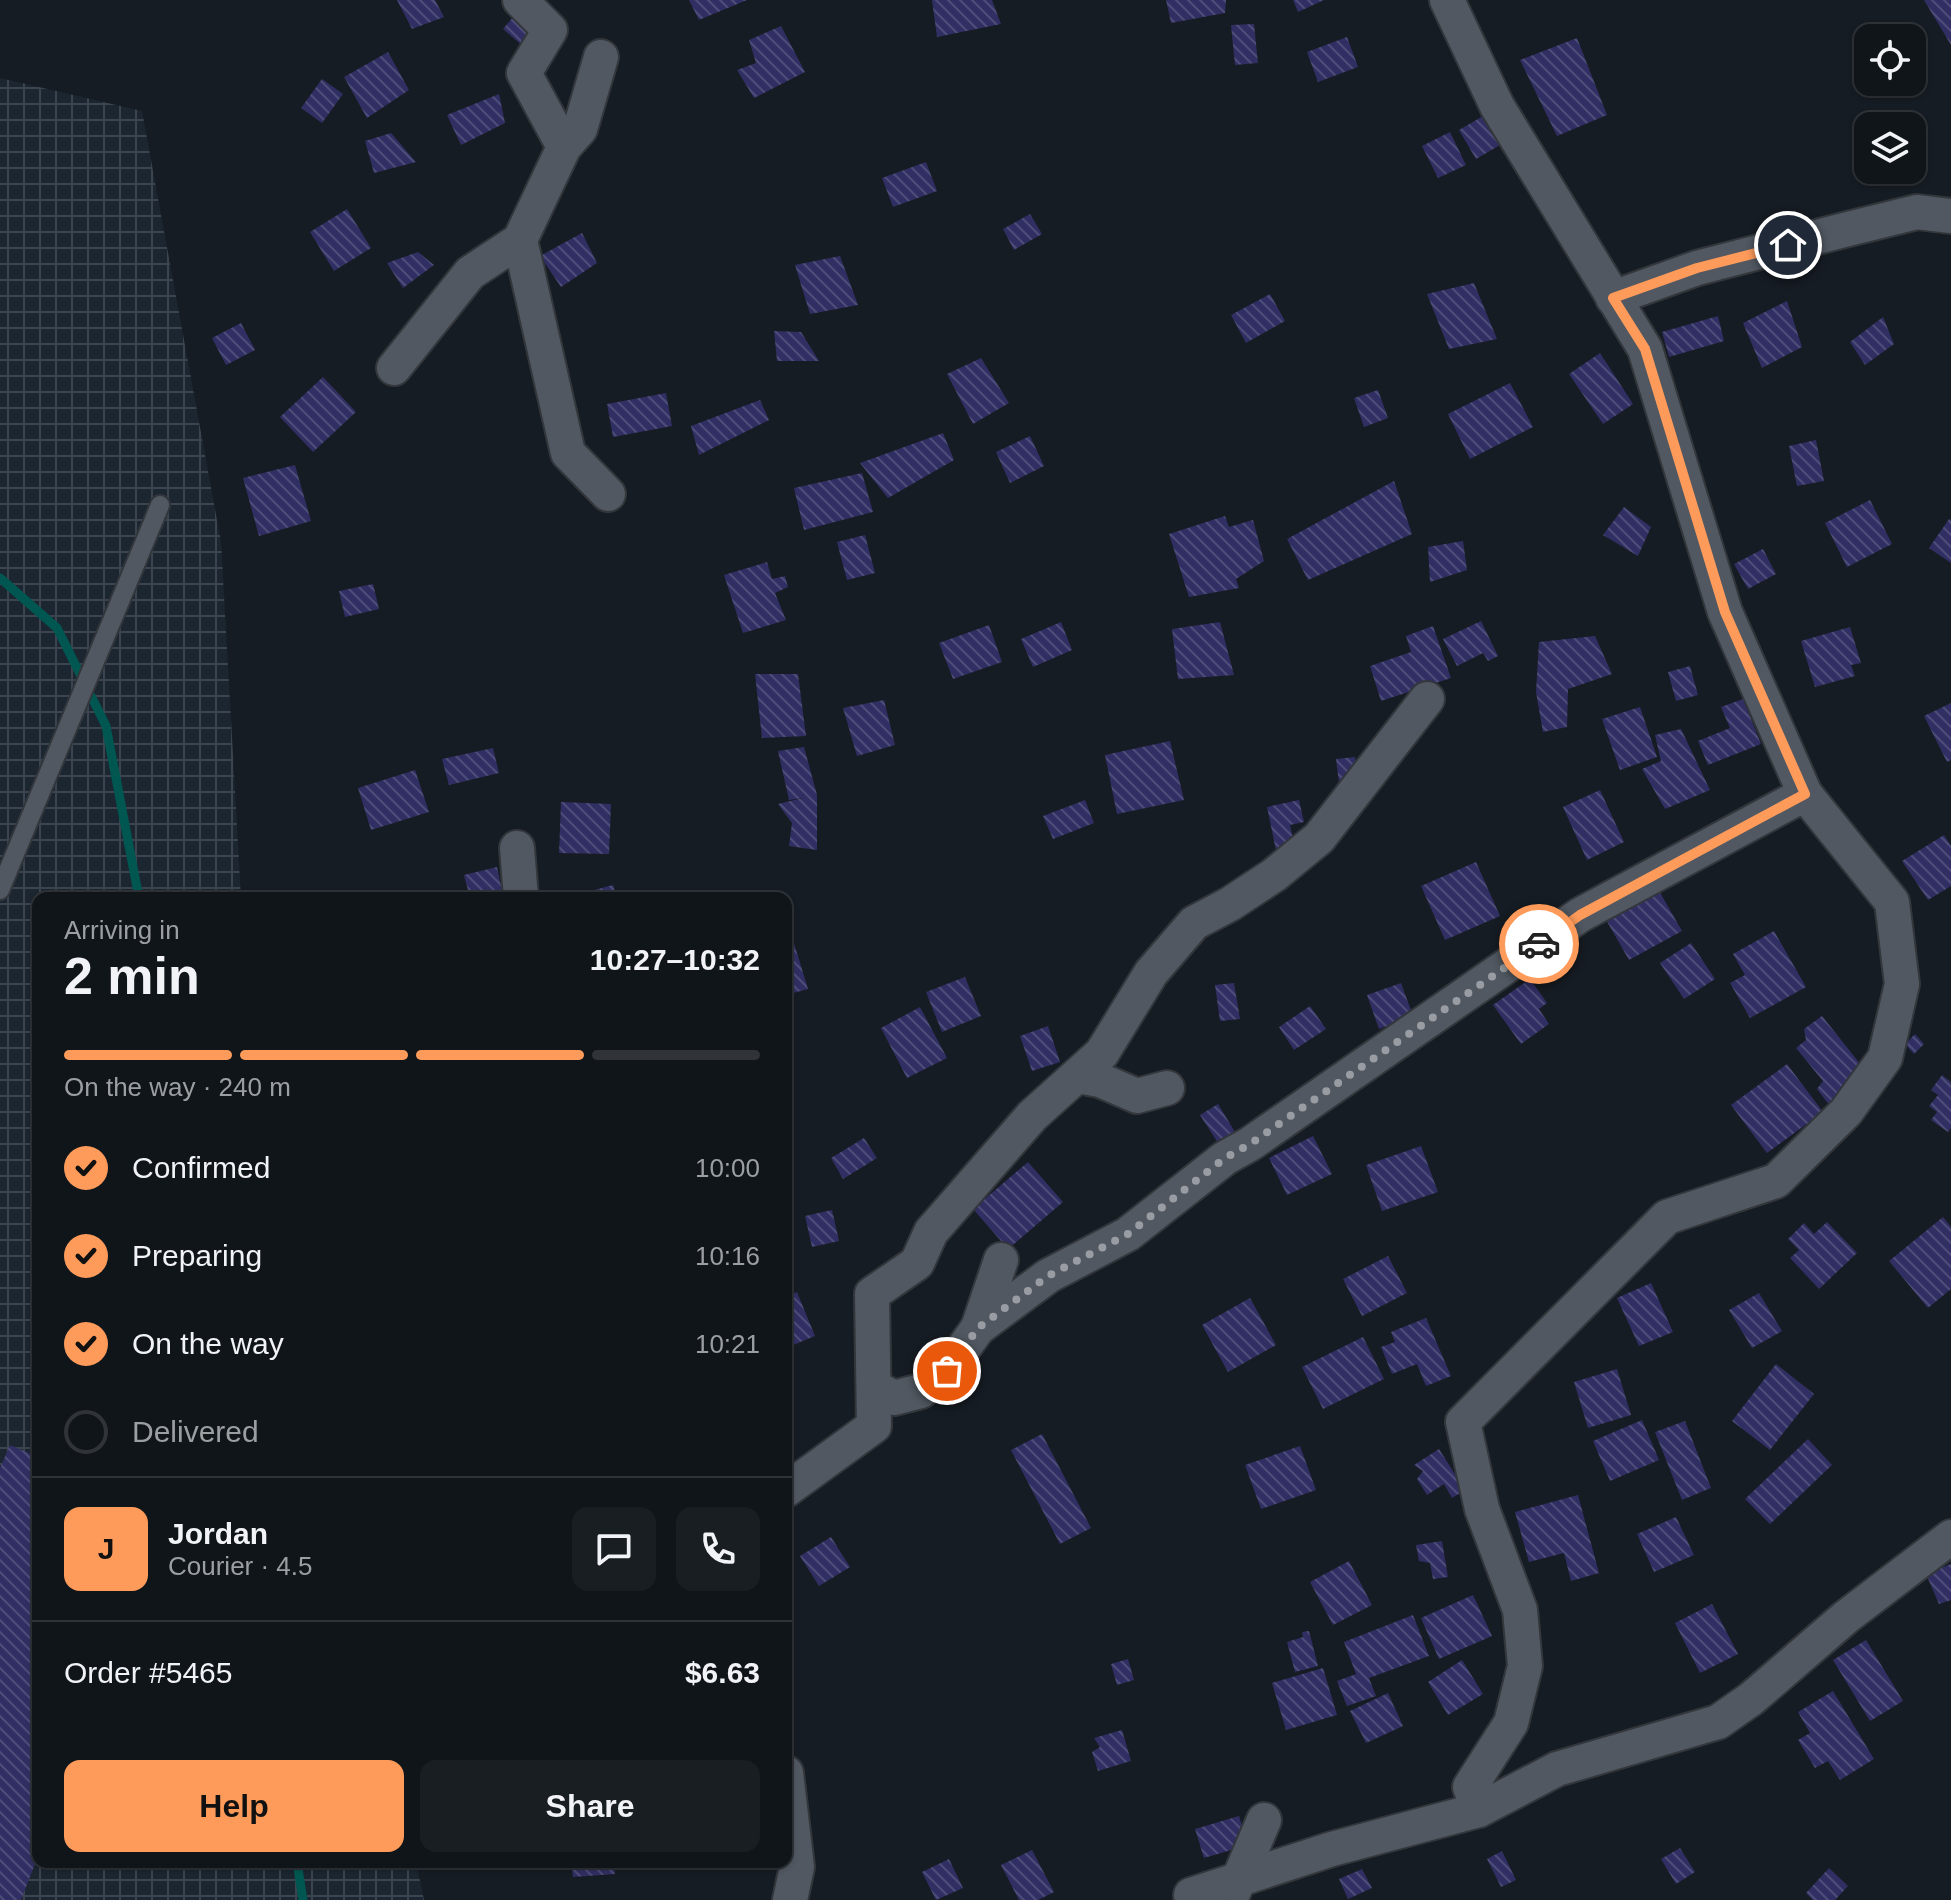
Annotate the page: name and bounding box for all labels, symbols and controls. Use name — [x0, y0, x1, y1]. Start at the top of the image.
map controls — [1854, 24, 1926, 184]
button: locate — [1854, 24, 1926, 96]
button: layers — [1854, 112, 1926, 184]
pin — [1754, 211, 1822, 279]
icon: home — [1766, 223, 1810, 267]
courier — [1499, 904, 1579, 984]
text: Arriving in — [64, 915, 180, 945]
icon: car — [1517, 922, 1561, 966]
text: 10:27–10:32 — [590, 943, 760, 976]
text: 2 min — [64, 947, 200, 1005]
text: On the way · 240 m — [64, 1072, 291, 1102]
icon: check — [64, 1146, 108, 1190]
text: Confirmed — [132, 1151, 270, 1184]
text: 10:00 — [695, 1153, 760, 1183]
icon: check — [64, 1234, 108, 1278]
text: Preparing — [132, 1239, 262, 1272]
text: 10:16 — [695, 1241, 760, 1271]
icon: check — [64, 1322, 108, 1366]
text: On the way — [132, 1327, 284, 1360]
text: 10:21 — [695, 1329, 760, 1359]
pin — [913, 1337, 981, 1405]
icon: bag — [925, 1349, 969, 1393]
text: Delivered — [132, 1415, 259, 1448]
button: chat — [572, 1507, 656, 1591]
button: phone — [676, 1507, 760, 1591]
text: Jordan — [168, 1517, 268, 1550]
text: J — [98, 1532, 114, 1565]
text: Courier · 4.5 — [168, 1551, 313, 1581]
text: Order #5465 — [64, 1656, 232, 1689]
text: $6.63 — [685, 1656, 760, 1689]
button: Help — [64, 1760, 404, 1852]
button: Share — [420, 1760, 760, 1852]

